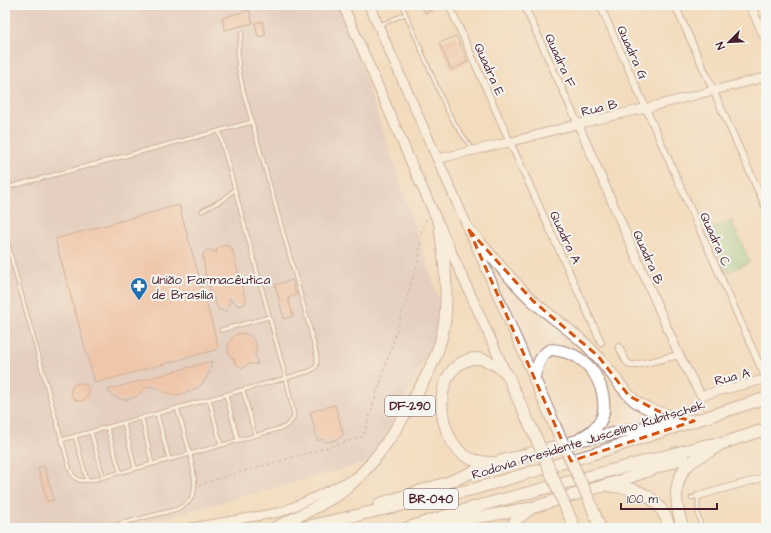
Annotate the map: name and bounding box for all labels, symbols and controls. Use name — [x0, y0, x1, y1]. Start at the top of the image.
north arrow — [709, 22, 749, 62]
street label: Quadra G — [612, 23, 652, 82]
street label: Quadra F — [540, 31, 580, 90]
street label: Quadra E — [470, 40, 509, 99]
text: N — [712, 40, 729, 52]
street label: Rua B — [579, 95, 619, 121]
street label: Quadra A — [545, 208, 585, 267]
street label: Quadra C — [695, 210, 735, 269]
street label: Quadra B — [628, 228, 668, 287]
place label: União Farmacêutica de Brasília — [152, 271, 271, 304]
pharmacy icon: União Farmacêutica de Brasília — [129, 276, 149, 301]
street label: Rua A — [713, 364, 753, 390]
road number: DF-290 — [385, 396, 435, 416]
street label: Rodovia Presidente Juscelino Kubitschek — [469, 396, 707, 484]
scale bar — [621, 485, 717, 511]
road number: BR-040 — [404, 489, 458, 509]
text: 100 m — [627, 491, 658, 508]

